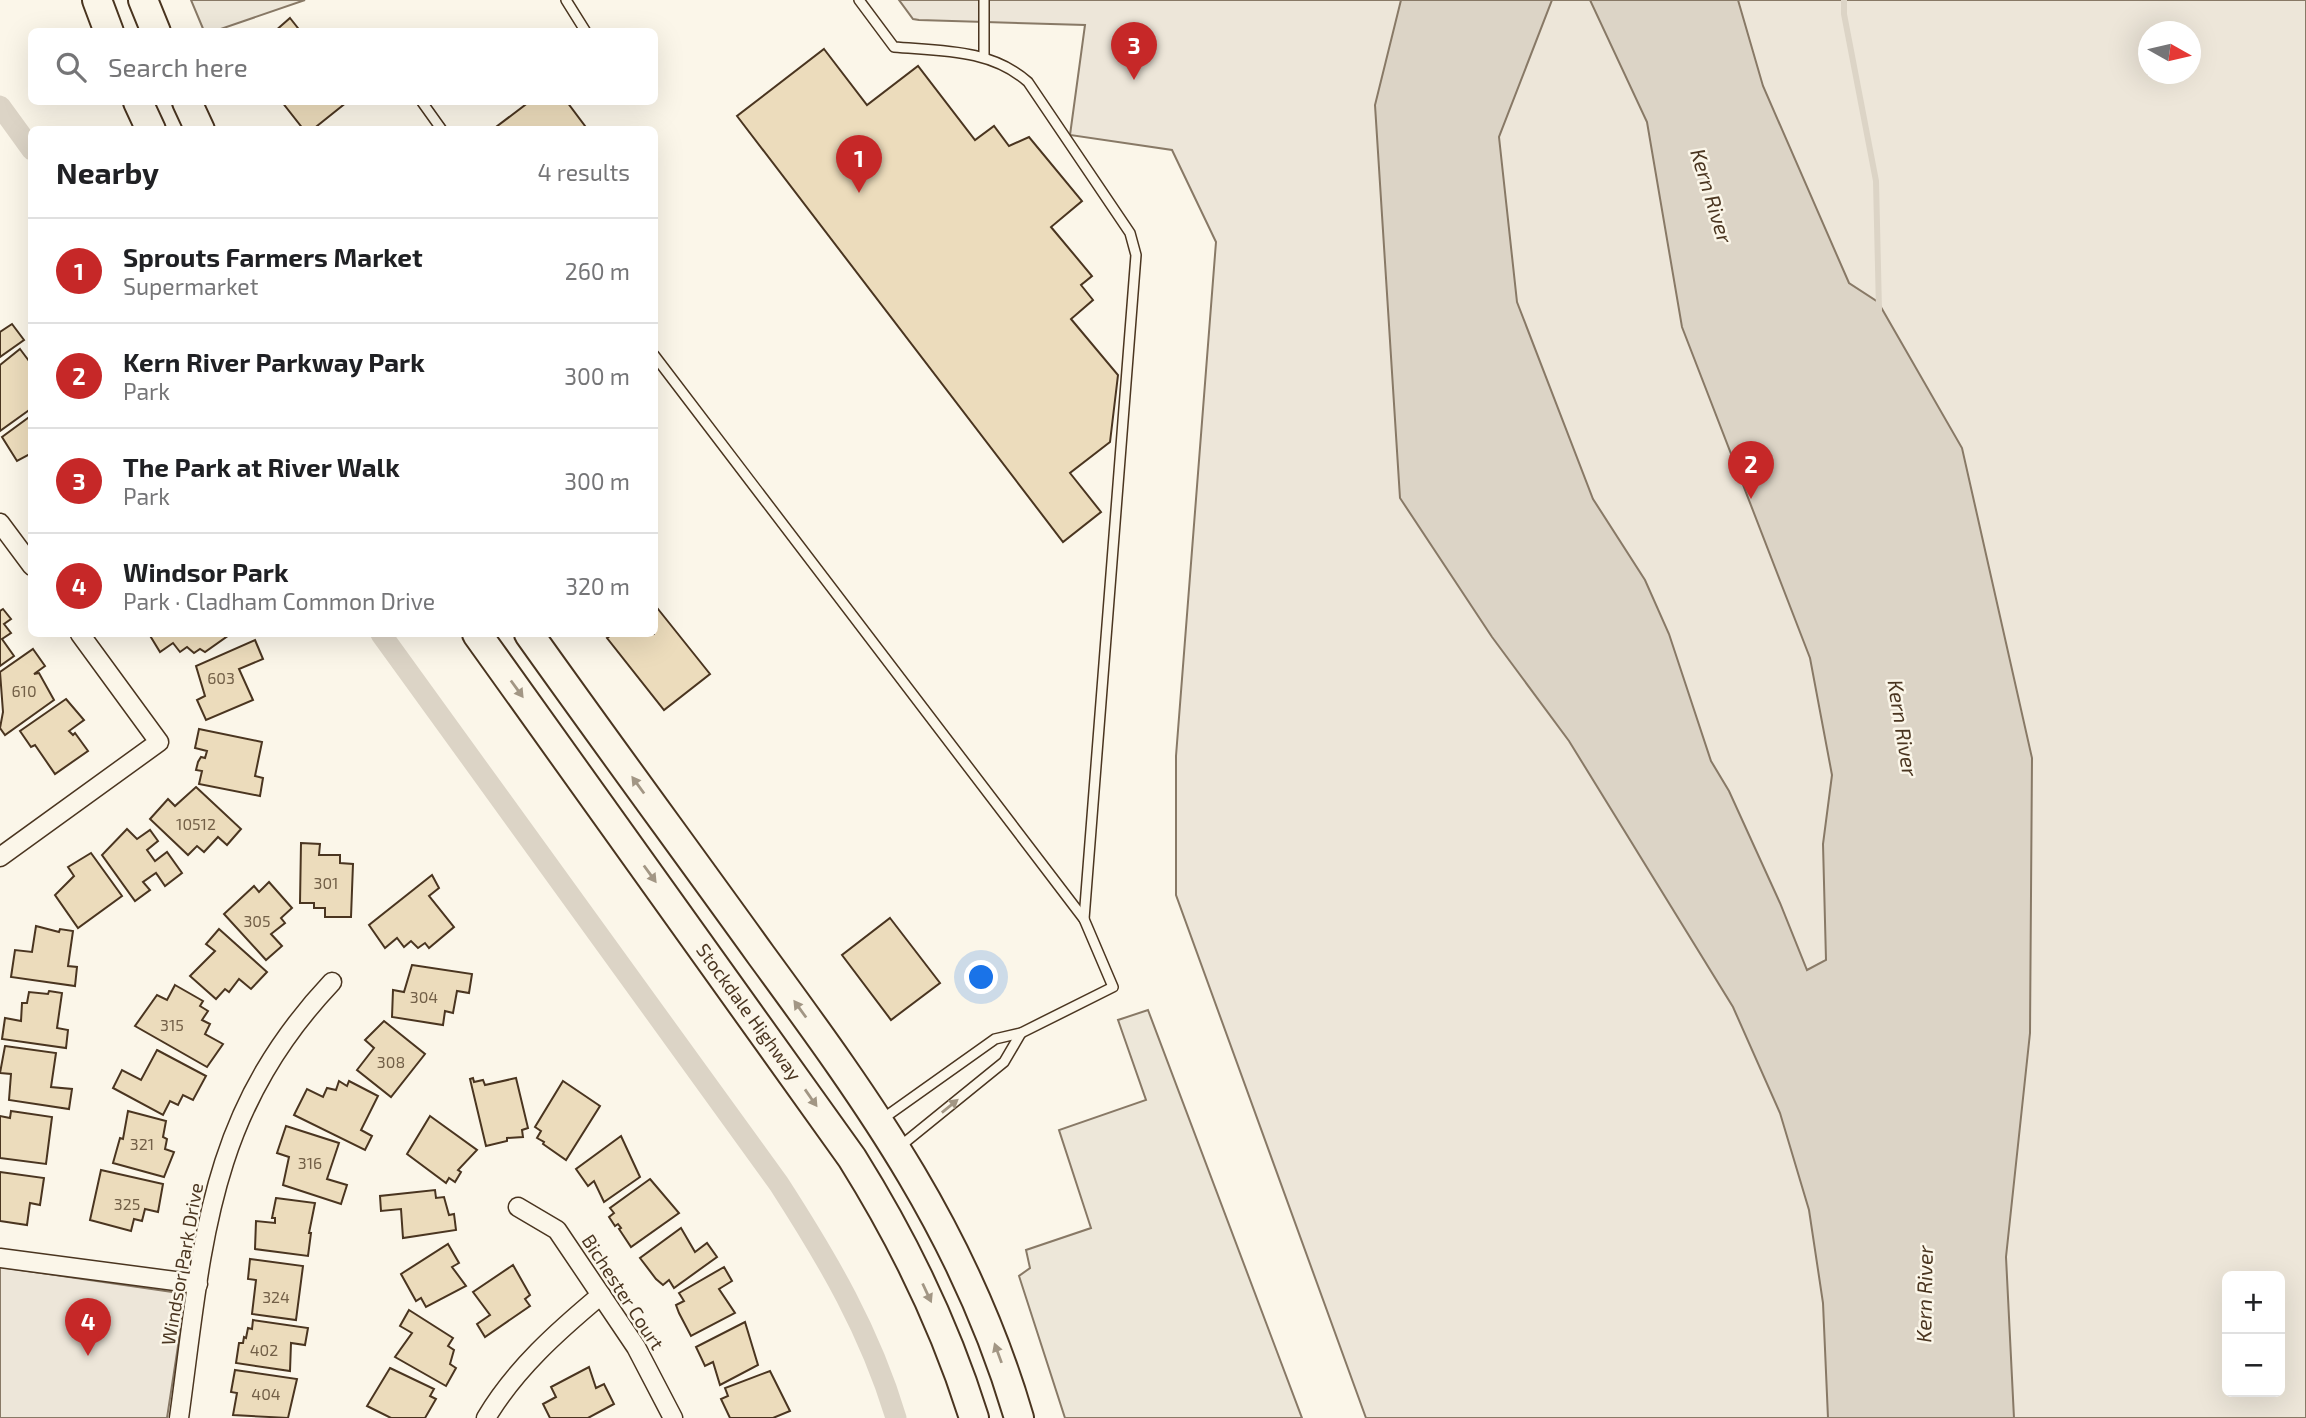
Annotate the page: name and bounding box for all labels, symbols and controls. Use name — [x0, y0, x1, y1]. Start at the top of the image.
north arrow — [2138, 21, 2201, 84]
pin: 3 — [1111, 22, 1157, 80]
search box — [28, 28, 658, 105]
icon: search — [52, 48, 90, 86]
text: Search here — [108, 51, 248, 82]
pin: 1 — [836, 135, 882, 193]
water label: Kern River — [1686, 145, 1739, 246]
text: Nearby — [56, 154, 159, 190]
text: 4 results — [538, 158, 630, 186]
text: Sprouts Farmers Market — [123, 241, 423, 272]
text: 1 — [74, 257, 84, 285]
text: 260 m — [565, 257, 630, 285]
text: Supermarket — [123, 272, 258, 300]
text: Kern River Parkway Park — [123, 346, 425, 377]
text: 2 — [72, 362, 86, 390]
text: 300 m — [564, 362, 630, 390]
text: Park — [123, 377, 170, 405]
pin: 2 — [1728, 441, 1774, 499]
text: The Park at River Walk — [123, 451, 400, 482]
text: 3 — [72, 467, 86, 495]
text: 300 m — [564, 467, 630, 495]
text: Park — [123, 482, 170, 510]
text: Windsor Park — [123, 556, 288, 587]
text: 4 — [72, 572, 86, 600]
text: 320 m — [565, 572, 630, 600]
text: Park · Cladham Common Drive — [123, 587, 435, 615]
house number: 603 — [207, 668, 235, 687]
water label: Kern River — [1884, 678, 1924, 778]
one-way arrow — [510, 680, 524, 698]
house number: 610 — [11, 681, 37, 700]
one-way arrow — [631, 775, 645, 794]
house number: 10512 — [176, 814, 216, 833]
one-way arrow — [642, 865, 656, 883]
house number: 301 — [314, 873, 338, 892]
house number: 305 — [243, 911, 271, 930]
street label: Stockdale Highway — [692, 939, 807, 1085]
your location — [964, 960, 998, 994]
house number: 304 — [410, 987, 438, 1006]
one-way arrow — [793, 999, 807, 1018]
house number: 315 — [160, 1015, 184, 1034]
house number: 308 — [377, 1052, 405, 1071]
one-way arrow — [804, 1089, 818, 1107]
one-way arrow — [941, 1099, 958, 1114]
house number: 321 — [130, 1134, 154, 1153]
house number: 316 — [298, 1153, 322, 1172]
street label: Windsor Park Drive — [156, 1181, 207, 1347]
house number: 325 — [114, 1194, 140, 1213]
street label: Bichester Court — [578, 1230, 669, 1354]
water label: Kern River — [1910, 1244, 1937, 1343]
map controls — [2222, 1271, 2285, 1397]
button: + — [2222, 1271, 2285, 1334]
one-way arrow — [921, 1283, 933, 1303]
house number: 324 — [262, 1287, 290, 1306]
pin: 4 — [65, 1298, 111, 1356]
button: − — [2222, 1334, 2285, 1397]
house number: 402 — [250, 1340, 278, 1359]
one-way arrow — [993, 1343, 1004, 1364]
house number: 404 — [251, 1384, 281, 1403]

